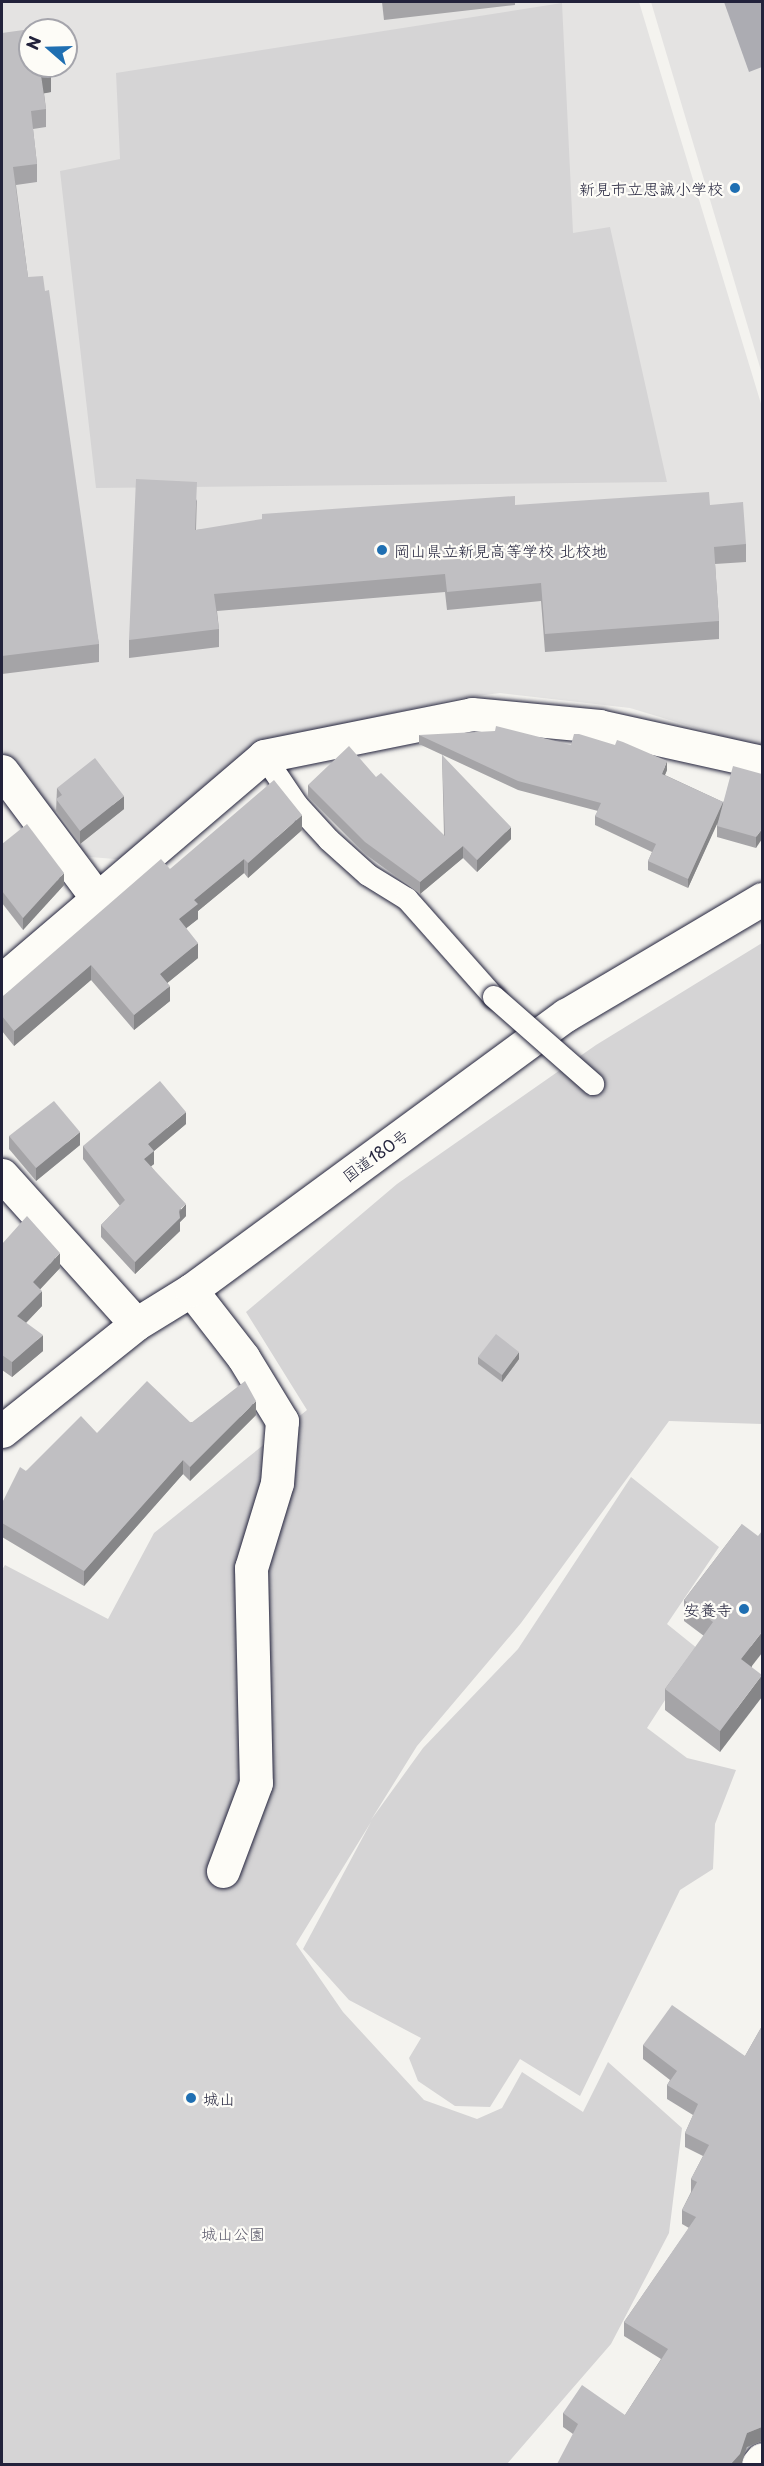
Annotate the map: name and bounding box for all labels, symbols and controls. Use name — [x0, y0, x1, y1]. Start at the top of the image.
north arrow — [18, 18, 78, 78]
text: N — [20, 32, 46, 53]
place label: 新見市立思誠小学校 — [579, 178, 723, 198]
marker: 新見市立思誠小学校 — [728, 181, 742, 195]
place label: 岡山県立新見高等学校 北校地 — [394, 540, 607, 560]
marker: 岡山県立新見高等学校 北校地 — [375, 543, 389, 557]
street label: 国道180号 — [338, 1125, 412, 1185]
place label: 安養寺 — [684, 1599, 732, 1619]
marker: 安養寺 — [737, 1602, 751, 1616]
place label: 城山 — [203, 2088, 235, 2108]
marker: 城山 — [184, 2091, 198, 2105]
park label: 城山公園 — [201, 2223, 265, 2243]

